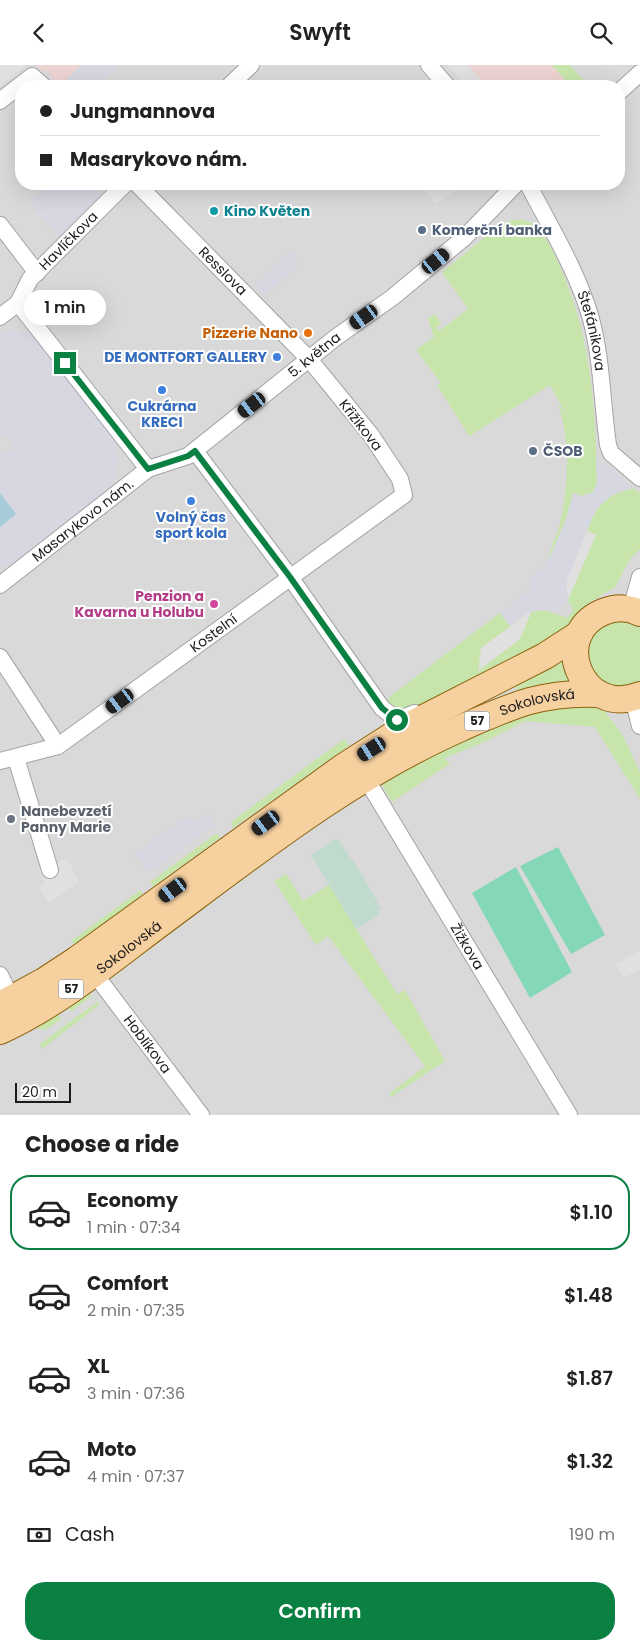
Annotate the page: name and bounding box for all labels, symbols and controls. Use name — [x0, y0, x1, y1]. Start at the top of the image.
text: Swyft — [289, 17, 351, 48]
icon: back — [25, 19, 53, 47]
icon: search — [587, 19, 615, 47]
text: Jungmannova — [70, 98, 215, 125]
text: Masarykovo nám. — [70, 146, 247, 173]
place label: Kino Květen — [224, 201, 310, 221]
marker: Kino Květen — [208, 205, 220, 217]
street label: Havlíčkova — [35, 207, 102, 274]
place label: Komerční banka — [432, 220, 552, 240]
marker: Komerční banka — [416, 224, 428, 236]
street label: Resslova — [194, 242, 252, 300]
car — [419, 246, 452, 276]
street label: Štefánikova — [572, 288, 610, 372]
callout: 1 min — [24, 291, 106, 325]
text: 1 min — [44, 296, 86, 319]
car — [347, 302, 380, 332]
place label: Pizzerie Nano — [203, 323, 298, 343]
street label: 5. května — [284, 327, 345, 382]
marker: Pizzerie Nano — [302, 327, 314, 339]
place label: DE MONTFORT GALLERY — [104, 347, 268, 367]
marker: DE MONTFORT GALLERY — [271, 351, 283, 363]
route end — [54, 352, 76, 374]
marker: Cukrárna KRECI — [156, 384, 168, 396]
car — [235, 390, 268, 420]
street label: Křižíkova — [335, 395, 387, 455]
place label: Cukrárna KRECI — [127, 396, 197, 432]
place label: ČSOB — [543, 441, 583, 461]
marker: ČSOB — [527, 445, 539, 457]
street label: Masarykovo nám. — [28, 474, 138, 566]
marker: Volný čas sport kola — [185, 495, 197, 507]
place label: Volný čas sport kola — [155, 507, 227, 543]
place label: Penzion a Kavarna u Holubu — [75, 586, 204, 622]
marker: Penzion a Kavarna u Holubu — [208, 598, 220, 610]
street label: Kostelní — [186, 609, 242, 657]
street label: Sokolovská — [496, 684, 576, 721]
car — [103, 686, 136, 716]
route start — [386, 709, 408, 731]
road number: 57 — [464, 711, 490, 731]
car — [355, 735, 388, 763]
place label: Nanebevzetí Panny Marie — [21, 801, 112, 837]
car — [249, 808, 282, 838]
marker: Nanebevzetí Panny Marie — [5, 813, 17, 825]
car — [156, 875, 189, 905]
street label: Sokolovská — [92, 916, 166, 979]
street label: Žižkova — [446, 920, 489, 973]
road number: 57 — [58, 979, 84, 999]
street label: Hoblíkova — [119, 1011, 176, 1077]
scale bar — [15, 1080, 71, 1103]
text: 20 m — [22, 1082, 57, 1102]
text: Choose a ride — [25, 1129, 179, 1160]
text: Economy — [87, 1187, 178, 1214]
icon: car — [27, 1190, 72, 1235]
text: $1.10 — [570, 1199, 613, 1226]
text: 1 min · 07:34 — [87, 1216, 181, 1239]
text: Comfort — [87, 1270, 169, 1297]
icon: car — [27, 1273, 72, 1318]
text: $1.48 — [564, 1282, 613, 1309]
text: 2 min · 07:35 — [87, 1299, 185, 1322]
text: XL — [87, 1353, 110, 1380]
icon: car — [27, 1356, 72, 1401]
text: $1.87 — [566, 1365, 613, 1392]
text: 3 min · 07:36 — [87, 1382, 185, 1405]
text: Moto — [87, 1436, 136, 1463]
icon: car — [27, 1439, 72, 1484]
text: $1.32 — [566, 1448, 613, 1475]
text: 4 min · 07:37 — [87, 1465, 184, 1488]
icon: cash — [25, 1521, 53, 1549]
text: Cash — [65, 1521, 115, 1548]
text: 190 m — [569, 1523, 615, 1546]
button: Confirm — [25, 1582, 615, 1640]

